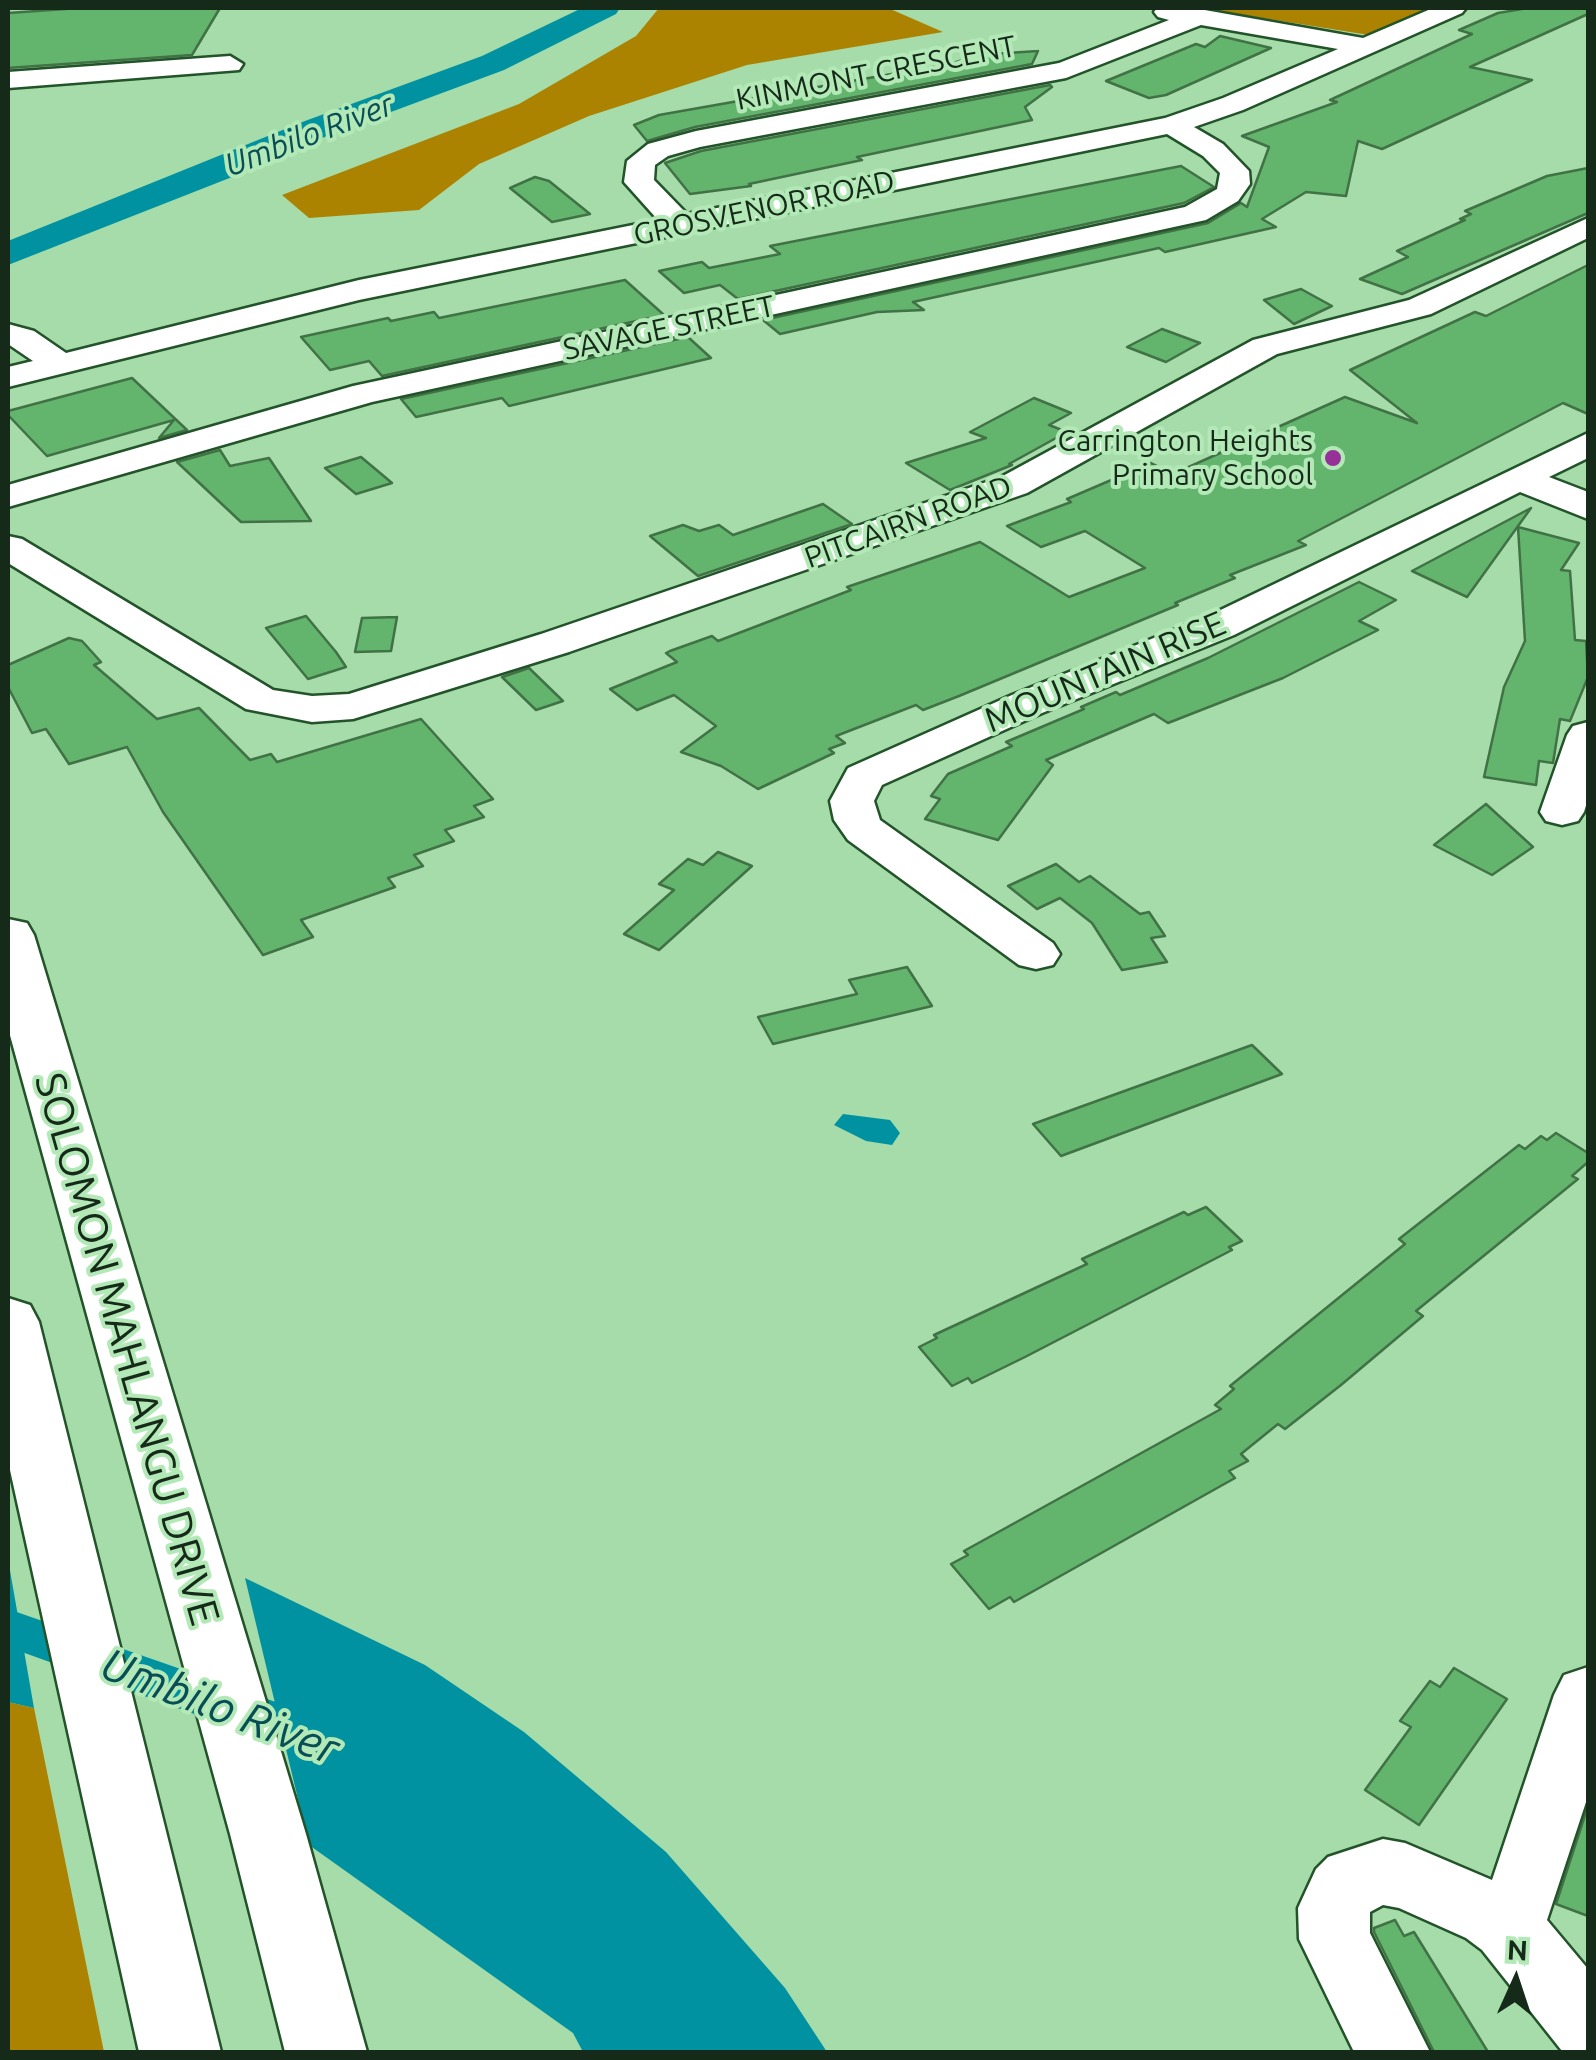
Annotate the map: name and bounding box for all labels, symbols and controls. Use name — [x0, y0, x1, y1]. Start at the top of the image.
street label: KINMONT CRESCENT — [733, 28, 1019, 118]
water label: Umbilo River — [219, 85, 399, 185]
street label: GROSVENOR ROAD — [630, 163, 898, 253]
street label: SAVAGE STREET — [560, 288, 778, 368]
place label: Carrington Heights Primary School — [1058, 423, 1313, 494]
marker: Carrington Heights Primary School — [1322, 447, 1344, 469]
street label: PITCAIRN ROAD — [800, 468, 1016, 576]
street label: MOUNTAIN RISE — [978, 602, 1232, 742]
street label: SOLOMON MAHLANGU DRIVE — [24, 1067, 230, 1631]
water label: Umbilo River — [94, 1637, 346, 1777]
north arrow — [1466, 1930, 1566, 2030]
text: N — [1506, 1934, 1529, 1966]

